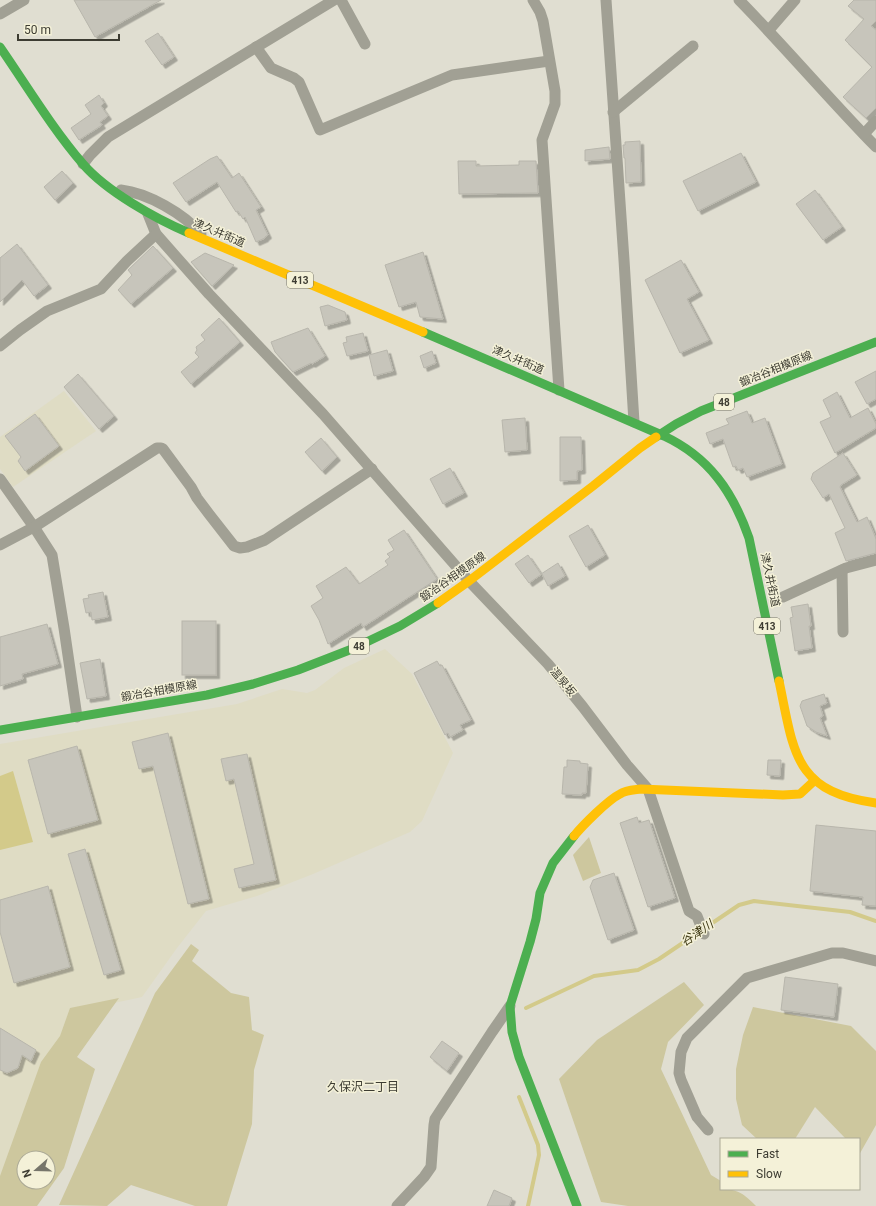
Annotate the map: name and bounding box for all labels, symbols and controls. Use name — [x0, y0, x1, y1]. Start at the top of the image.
scale bar — [18, 16, 119, 42]
text: 50 m — [24, 23, 51, 37]
street label: 津久井街道 — [191, 216, 247, 250]
road number: 413 — [287, 272, 313, 288]
street label: 津久井街道 — [490, 343, 546, 377]
street label: 鍛冶谷相模原線 — [738, 349, 814, 389]
road number: 48 — [714, 394, 734, 410]
street label: 鍛冶谷相模原線 — [418, 550, 488, 604]
street label: 津久井街道 — [758, 552, 782, 608]
road number: 413 — [754, 618, 780, 634]
road number: 48 — [349, 638, 369, 654]
street label: 温泉坂 — [547, 665, 579, 699]
street label: 鍛冶谷相模原線 — [120, 678, 198, 704]
water label: 谷津川 — [678, 916, 717, 949]
district label: 久保沢二丁目 — [327, 1080, 399, 1094]
legend — [720, 1138, 860, 1190]
text: Fast — [756, 1147, 779, 1161]
north arrow — [16, 1150, 56, 1190]
text: N — [20, 1167, 35, 1179]
text: Slow — [756, 1167, 782, 1181]

